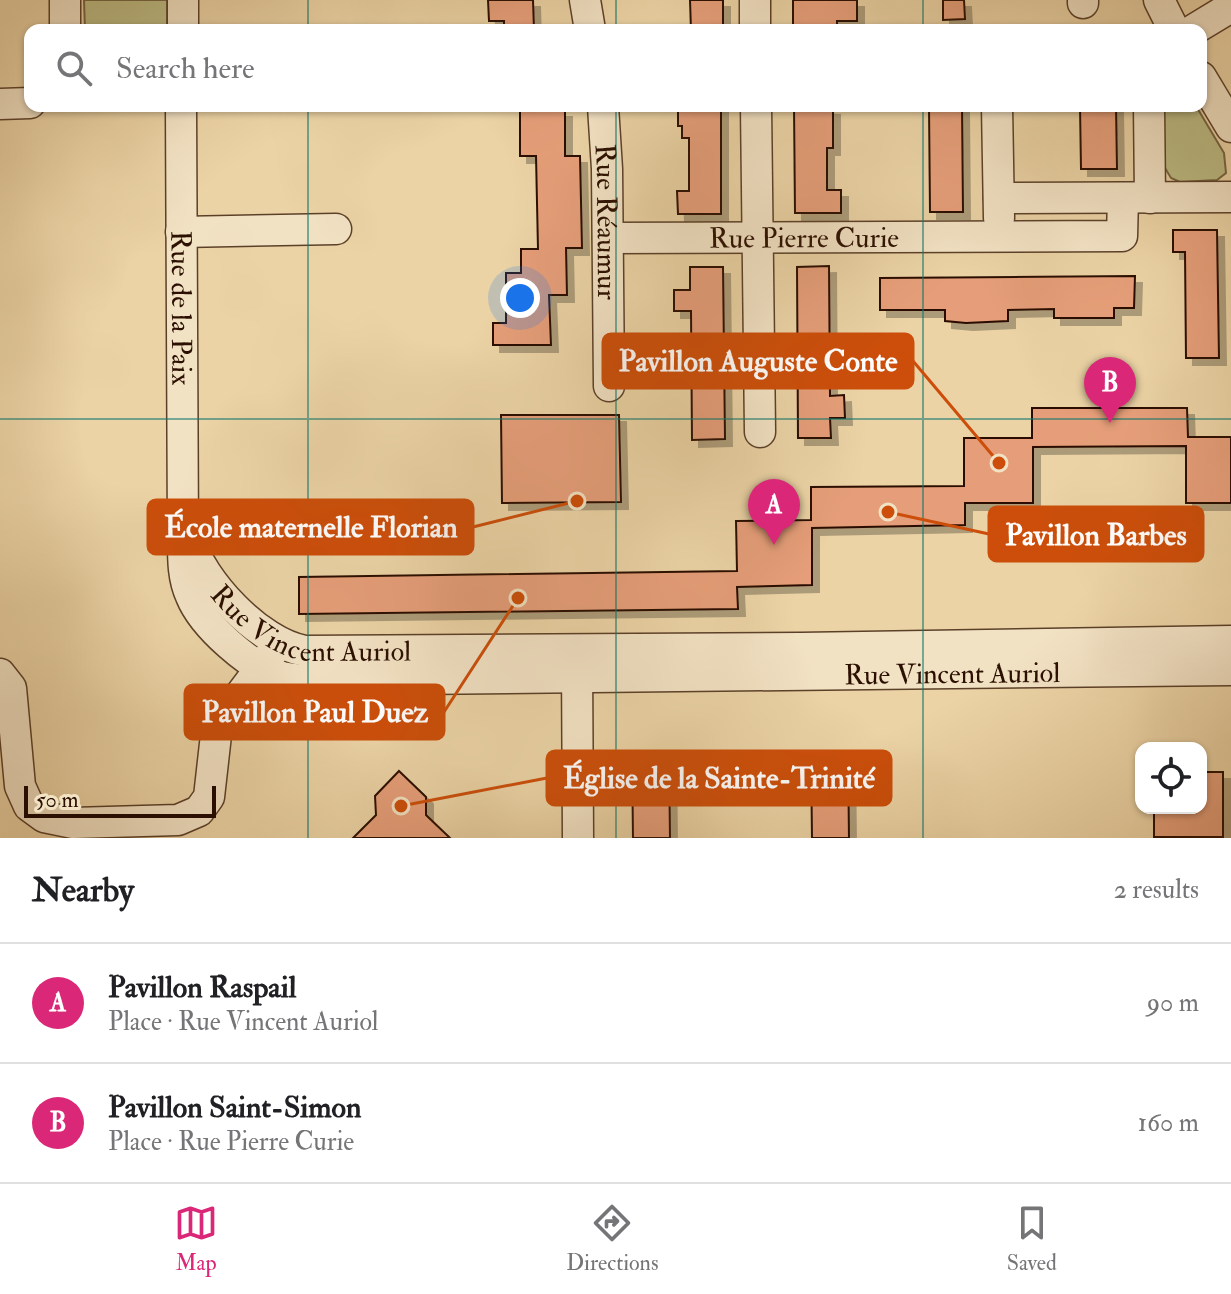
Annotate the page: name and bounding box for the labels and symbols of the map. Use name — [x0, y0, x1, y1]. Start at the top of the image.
street label: Rue Réaumur — [586, 143, 624, 301]
street label: Rue Pierre Curie — [709, 221, 899, 257]
street label: Rue de la Paix — [163, 230, 198, 386]
your location — [500, 278, 540, 318]
callout: Pavillon Auguste Conte — [603, 334, 913, 388]
text: Pavillon Auguste Conte — [619, 343, 898, 380]
pin: B — [1084, 357, 1136, 423]
pin: A — [748, 479, 800, 545]
callout: École maternelle Florian — [148, 500, 473, 554]
callout: Pavillon Barbes — [989, 507, 1203, 561]
text: École maternelle Florian — [164, 508, 458, 546]
text: Pavillon Barbes — [1005, 517, 1187, 554]
street label: Rue Vincent Auriol — [203, 578, 411, 670]
street label: Rue Vincent Auriol — [844, 656, 1060, 693]
callout: Pavillon Paul Duez — [185, 685, 444, 739]
text: Pavillon Paul Duez — [202, 694, 429, 731]
callout: Église de la Sainte-Trinité — [547, 751, 891, 805]
text: Église de la Sainte-Trinité — [563, 759, 877, 797]
scale bar — [24, 782, 216, 818]

